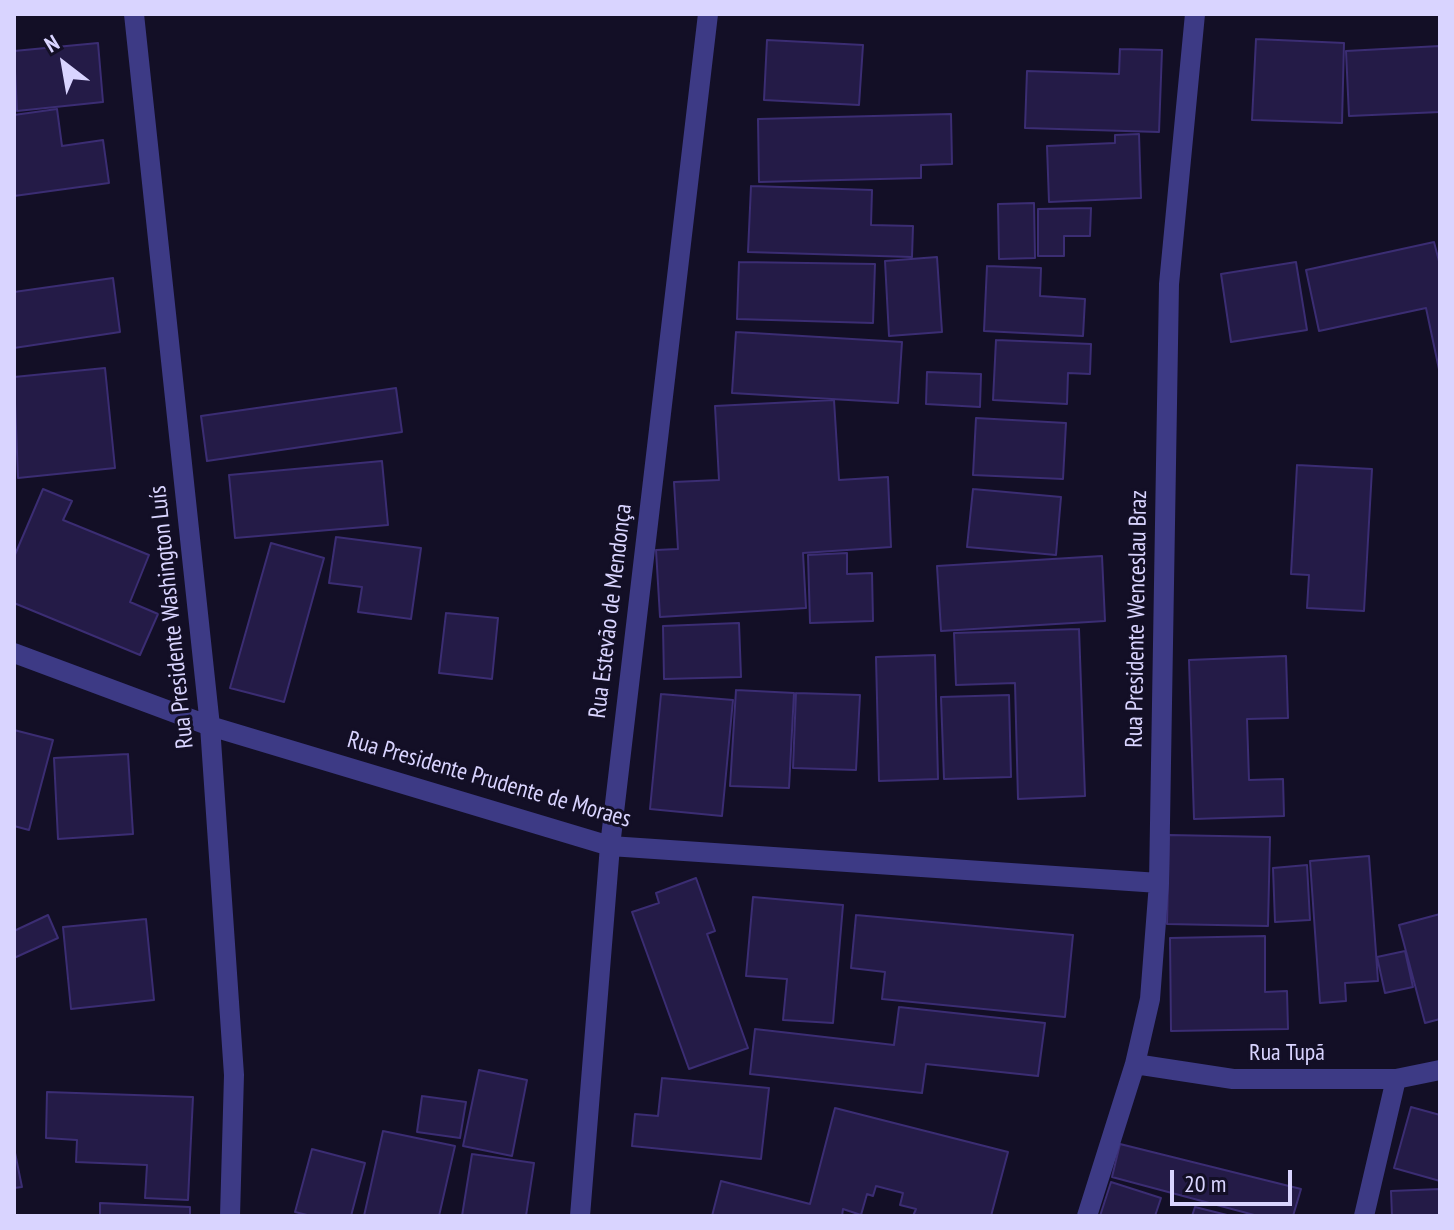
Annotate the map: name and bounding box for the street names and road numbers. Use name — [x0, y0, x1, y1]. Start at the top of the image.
street label: Rua Presidente Washington Luís — [144, 484, 200, 750]
street label: Rua Presidente Wenceslau Braz — [1120, 490, 1154, 748]
street label: Rua Estevão de Mendonça — [584, 502, 638, 720]
street label: Rua Presidente Prudente de Moraes — [344, 726, 634, 834]
street label: Rua Tupã — [1249, 1039, 1325, 1067]

